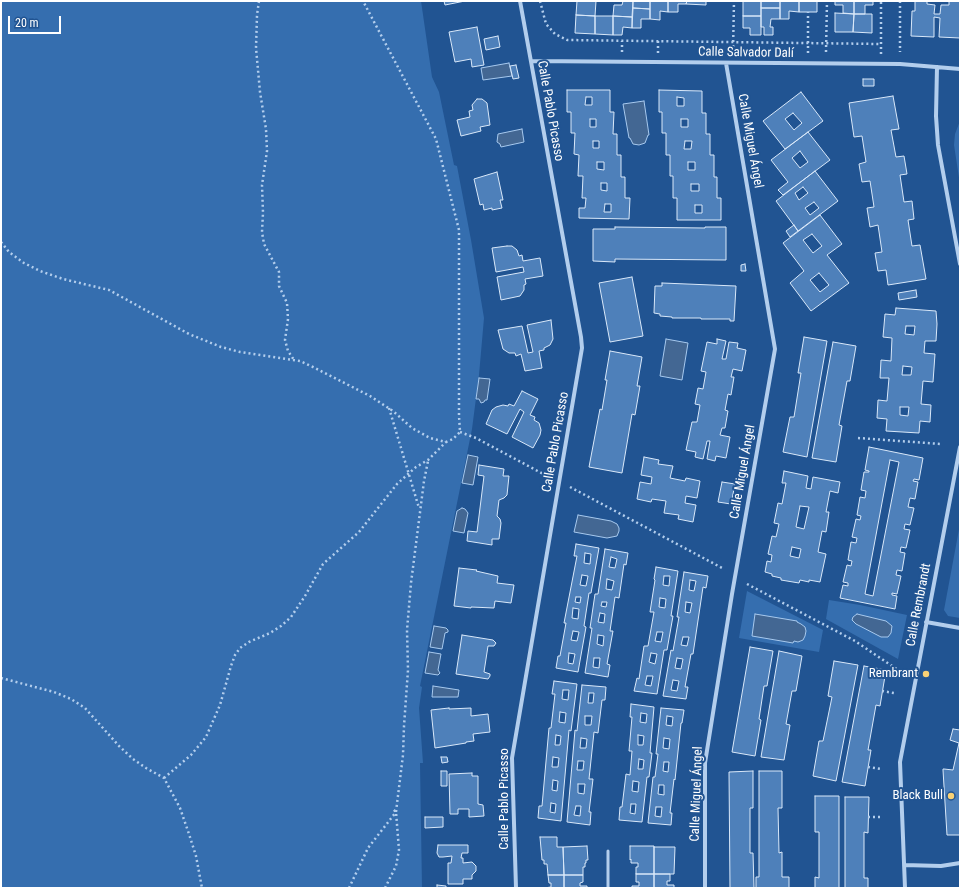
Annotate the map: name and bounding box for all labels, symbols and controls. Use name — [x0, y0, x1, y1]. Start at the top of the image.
scale bar — [10, 8, 63, 34]
text: 20 m — [15, 16, 39, 30]
street label: Calle Salvador Dalí — [698, 44, 794, 62]
street label: Calle Pablo Picasso — [533, 60, 567, 162]
street label: Calle Miguel Ángel — [734, 93, 766, 189]
street label: Calle Pablo Picasso — [539, 391, 573, 493]
street label: Calle Miguel Ángel — [727, 424, 759, 520]
street label: Calle Rembrandt — [903, 562, 935, 648]
place label: Rembrant — [869, 666, 918, 682]
marker: Rembrant — [921, 669, 931, 679]
street label: Calle Miguel Ángel — [688, 746, 706, 842]
street label: Calle Pablo Picasso — [497, 748, 513, 850]
place label: Black Bull — [892, 788, 943, 804]
marker: Black Bull — [946, 791, 956, 801]

